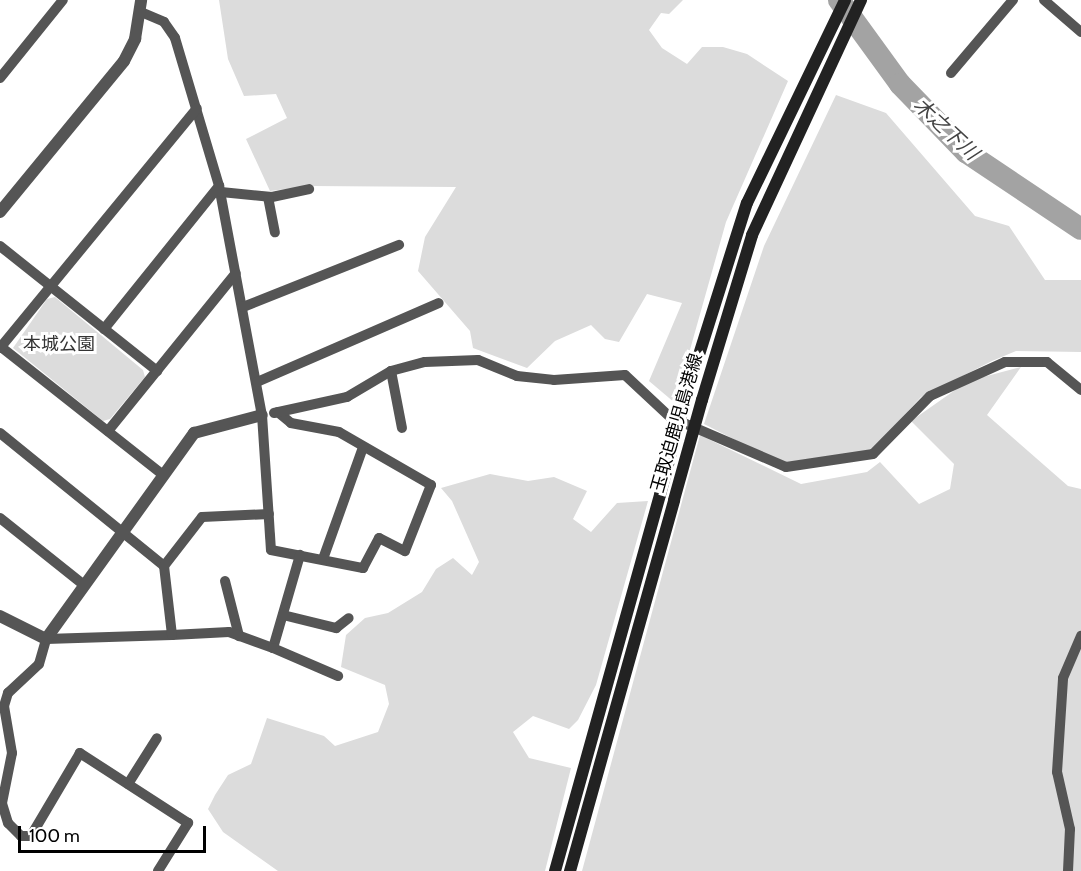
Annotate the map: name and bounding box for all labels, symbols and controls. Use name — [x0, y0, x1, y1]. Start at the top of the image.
water label: 木之下川 — [909, 93, 983, 165]
park label: 本城公園 — [23, 333, 95, 355]
street label: 玉取迫鹿児島港線 — [647, 351, 707, 495]
scale bar — [21, 814, 208, 852]
text: 100 m — [29, 825, 80, 847]

